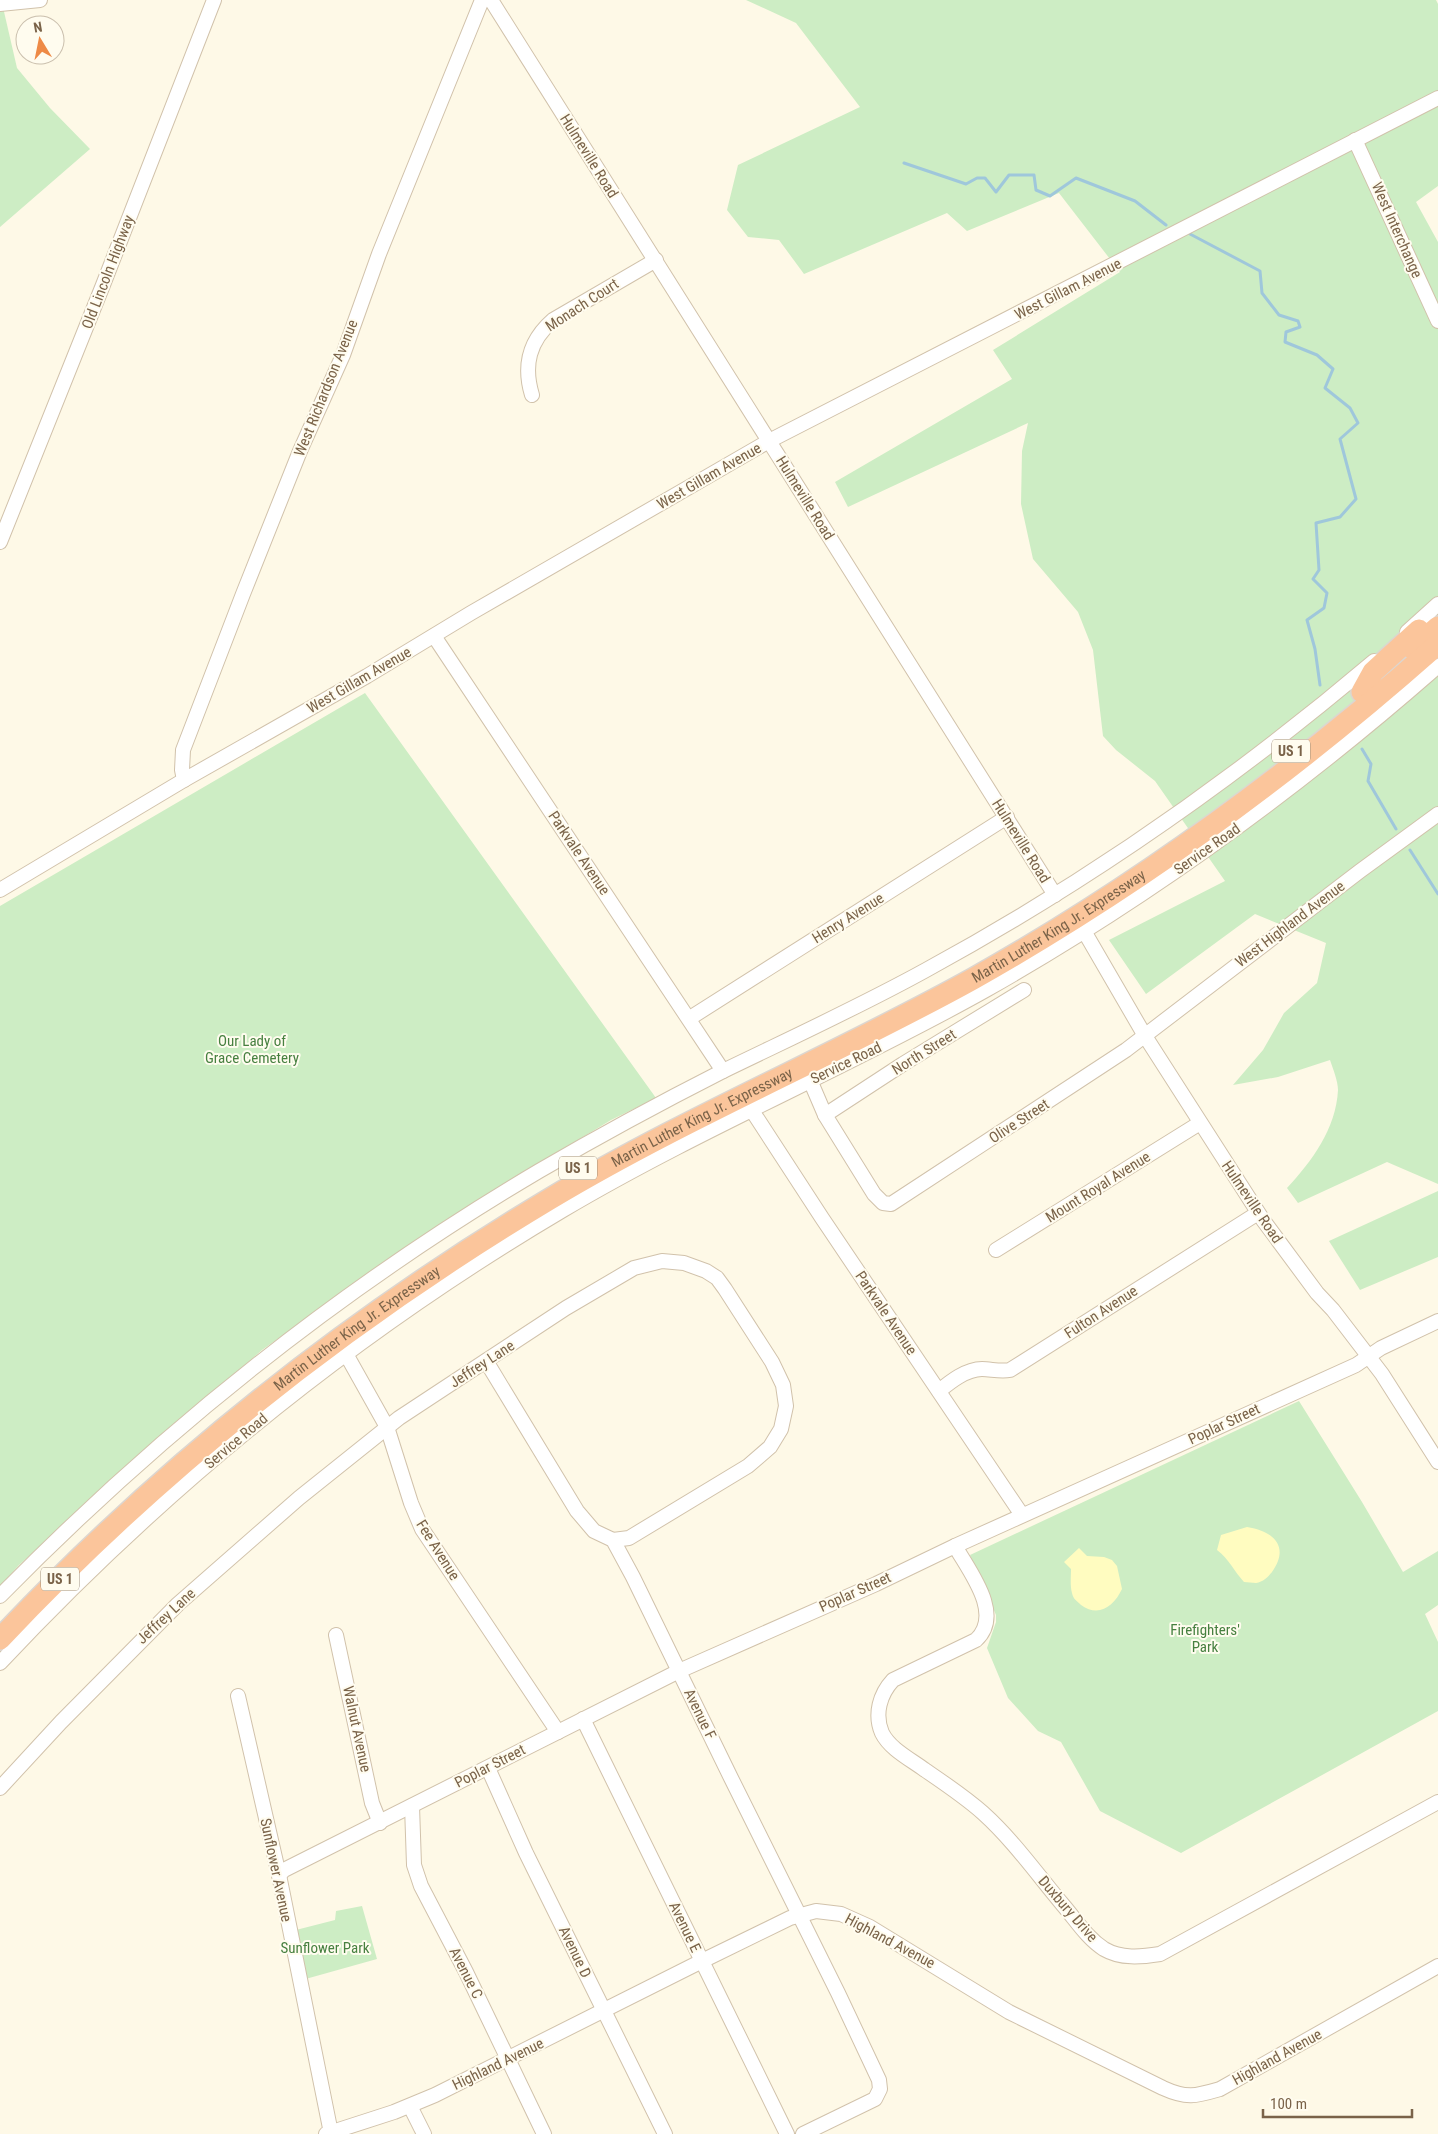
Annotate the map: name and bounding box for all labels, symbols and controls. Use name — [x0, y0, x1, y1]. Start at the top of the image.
north arrow — [15, 15, 65, 65]
text: N — [32, 19, 43, 36]
street label: Hulmeville Road — [556, 111, 622, 201]
street label: West Interchange — [1368, 179, 1426, 281]
street label: Old Lincoln Highway — [78, 213, 138, 331]
street label: West Gillam Avenue — [1012, 254, 1124, 324]
street label: Monach Court — [542, 275, 622, 335]
street label: West Richardson Avenue — [290, 317, 362, 459]
street label: West Gillam Avenue — [654, 439, 764, 513]
street label: Hulmeville Road — [772, 453, 838, 543]
street label: West Gillam Avenue — [304, 643, 414, 717]
road number: US 1 — [1272, 739, 1310, 762]
street label: Hulmeville Road — [988, 796, 1054, 886]
street label: Parkvale Avenue — [544, 808, 614, 898]
street label: Service Road — [1170, 820, 1244, 878]
street label: Martin Luther King Jr. Expressway — [969, 866, 1149, 987]
street label: West Highland Avenue — [1232, 877, 1348, 971]
street label: Henry Avenue — [809, 889, 887, 947]
street label: North Street — [889, 1025, 959, 1079]
park label: Our Lady of Grace Cemetery — [205, 1032, 299, 1067]
street label: Service Road — [808, 1038, 884, 1088]
street label: Martin Luther King Jr. Expressway — [608, 1064, 795, 1171]
street label: Olive Street — [986, 1095, 1052, 1147]
street label: Mount Royal Avenue — [1042, 1148, 1154, 1226]
road number: US 1 — [559, 1156, 597, 1180]
street label: Hulmeville Road — [1218, 1157, 1286, 1247]
street label: Martin Luther King Jr. Expressway — [270, 1262, 443, 1395]
street label: Parkvale Avenue — [851, 1268, 921, 1358]
street label: Fulton Avenue — [1061, 1282, 1141, 1342]
street label: Jeffrey Lane — [446, 1336, 518, 1392]
street label: Poplar Street — [1185, 1400, 1263, 1448]
street label: Service Road — [201, 1409, 271, 1473]
street label: Fee Avenue — [412, 1517, 464, 1583]
road number: US 1 — [41, 1568, 79, 1590]
street label: Poplar Street — [816, 1568, 894, 1616]
street label: Jeffrey Lane — [133, 1584, 199, 1648]
park label: Firefighters' Park — [1170, 1621, 1240, 1656]
street label: Walnut Avenue — [339, 1684, 375, 1774]
street label: Avenue F — [680, 1686, 720, 1742]
street label: Poplar Street — [452, 1741, 528, 1791]
street label: Sunflower Avenue — [256, 1817, 296, 1923]
street label: Duxbury Drive — [1035, 1872, 1101, 1946]
street label: Avenue E — [665, 1899, 705, 1955]
street label: Highland Avenue — [842, 1910, 938, 1972]
street label: Avenue D — [555, 1923, 595, 1981]
park label: Sunflower Park — [281, 1939, 370, 1957]
street label: Avenue C — [445, 1944, 487, 2002]
street label: Highland Avenue — [1229, 2025, 1325, 2089]
street label: Highland Avenue — [449, 2034, 547, 2094]
scale bar — [1263, 2086, 1412, 2118]
text: 100 m — [1270, 2095, 1307, 2113]

